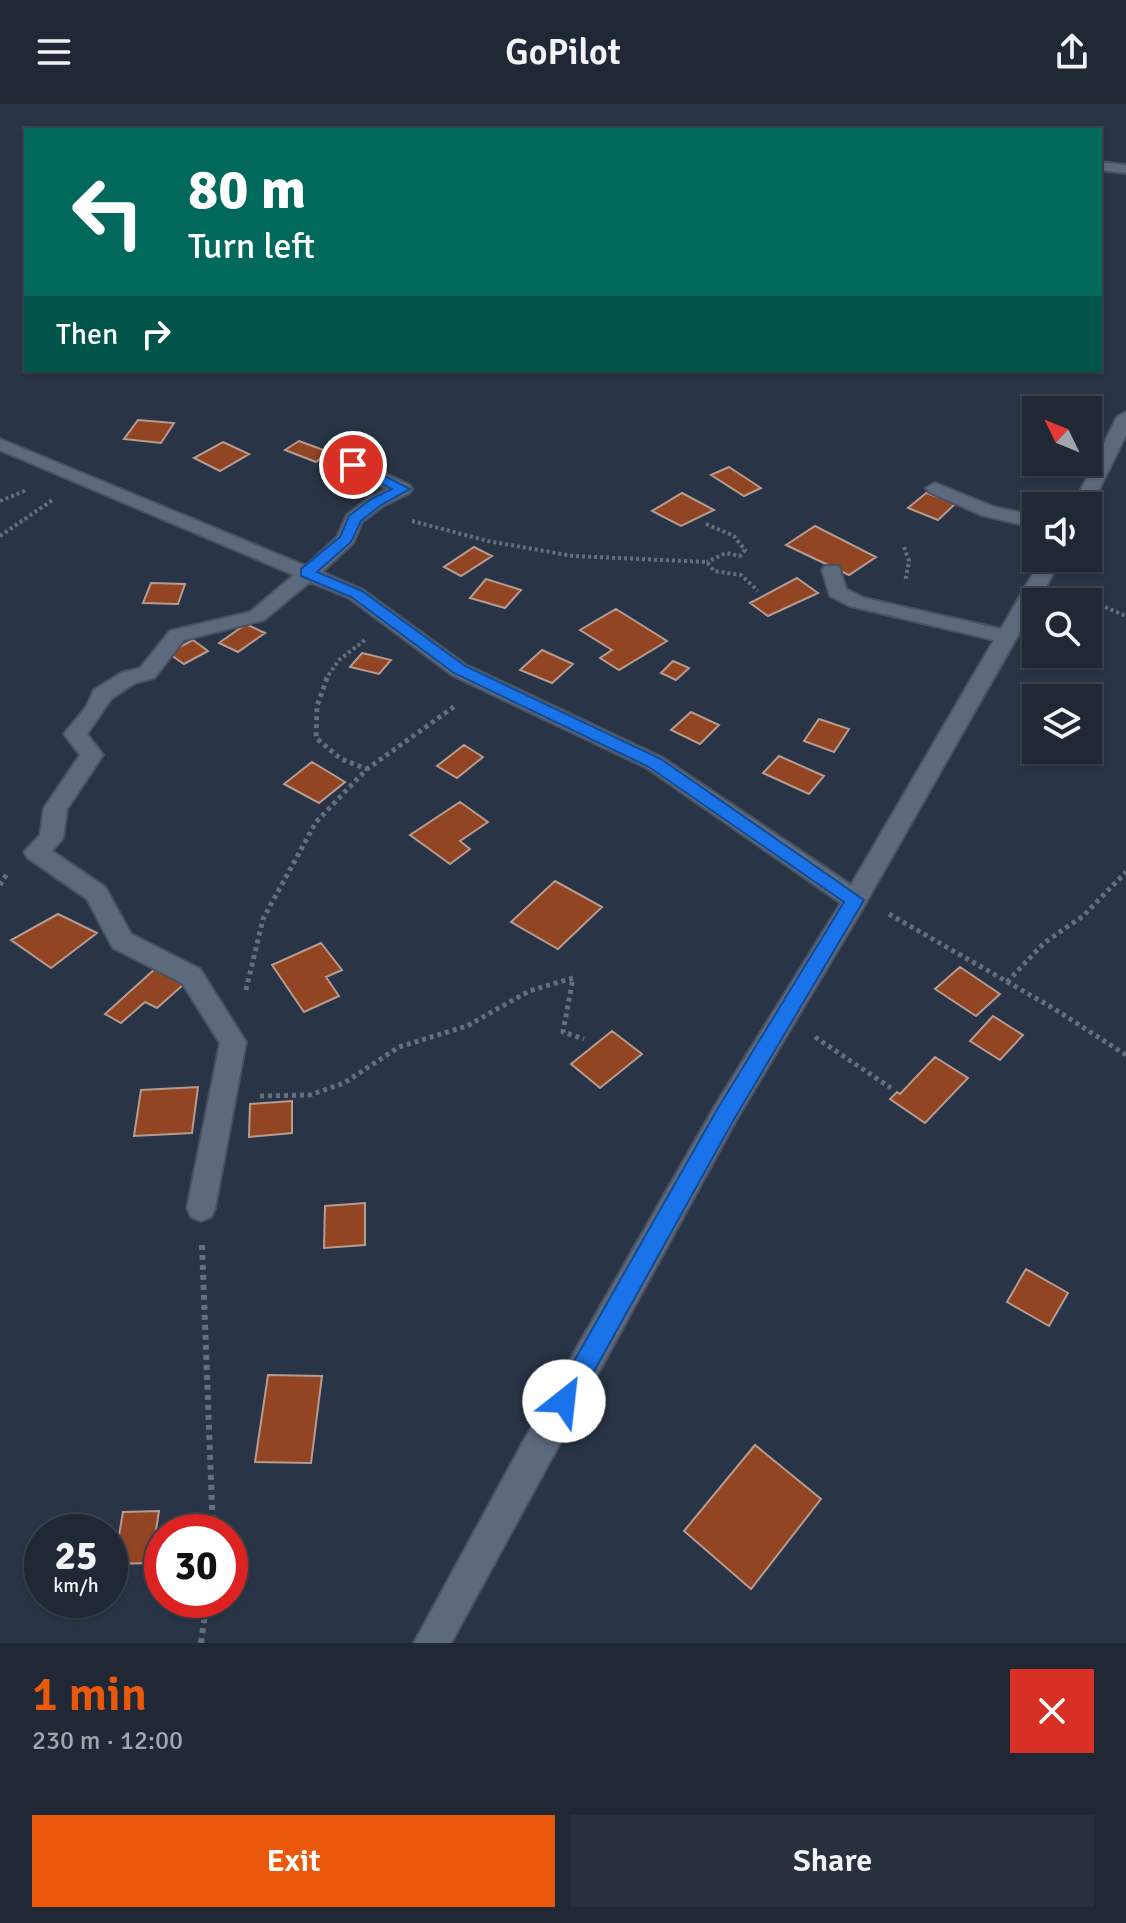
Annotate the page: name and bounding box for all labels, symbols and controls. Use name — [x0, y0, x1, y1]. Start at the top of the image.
icon: menu — [32, 30, 76, 74]
text: GoPilot — [505, 30, 621, 75]
icon: share — [1050, 30, 1094, 74]
text: 80 m — [188, 155, 306, 224]
icon: left — [56, 160, 160, 264]
text: Turn left — [188, 224, 315, 269]
icon: right — [134, 312, 178, 356]
text: Then — [56, 316, 118, 353]
north arrow — [1022, 396, 1102, 476]
map controls — [1022, 396, 1102, 764]
pin — [319, 431, 387, 499]
icon: arrive — [331, 443, 375, 487]
button: sound — [1022, 492, 1102, 572]
button: search — [1022, 588, 1102, 668]
button: layers — [1022, 684, 1102, 764]
position arrow — [522, 1359, 606, 1443]
speed limit sign: 30 — [144, 1514, 248, 1618]
text: 25 — [54, 1531, 98, 1581]
text: km/h — [53, 1573, 99, 1598]
text: 1 min — [32, 1665, 147, 1724]
button: close — [1010, 1669, 1094, 1753]
text: 230 m · 12:00 — [32, 1725, 183, 1757]
button: Exit — [32, 1815, 555, 1907]
button: Share — [571, 1815, 1094, 1907]

